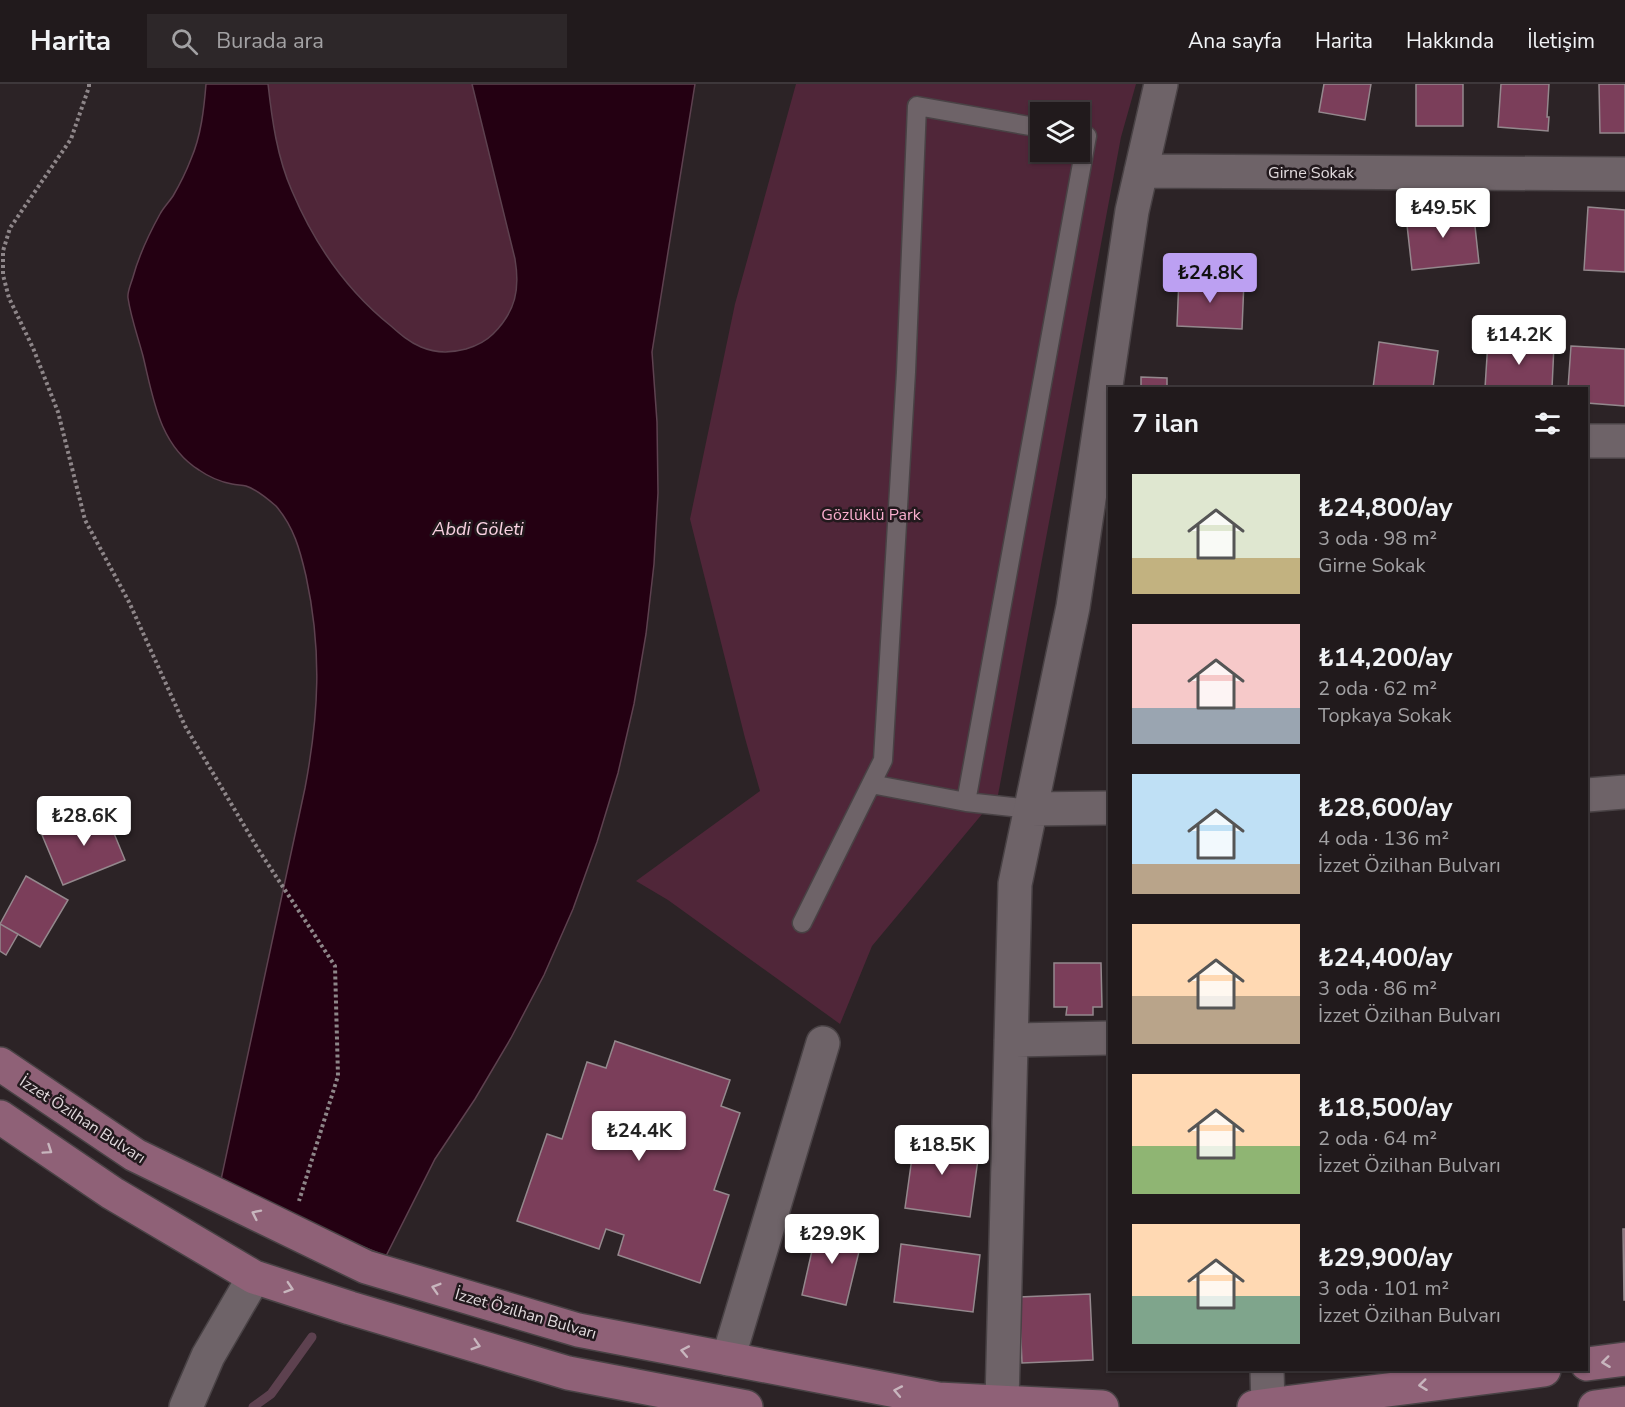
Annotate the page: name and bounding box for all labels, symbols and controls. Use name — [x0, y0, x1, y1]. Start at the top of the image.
search box — [147, 14, 567, 68]
text: Harita — [30, 22, 111, 60]
icon: search — [168, 25, 201, 58]
text: Burada ara — [216, 26, 324, 56]
text: Ana sayfa — [1188, 27, 1282, 55]
text: Harita — [1315, 27, 1373, 55]
text: Hakkında — [1406, 27, 1494, 55]
text: İletişim — [1527, 27, 1595, 55]
map controls — [1030, 102, 1090, 162]
button: layers — [1030, 102, 1090, 162]
street label: Girne Sokak — [1268, 162, 1355, 184]
pin: ₺49.5K — [1394, 188, 1492, 239]
text: ₺49.5K — [1410, 194, 1476, 221]
pin: ₺24.8K — [1161, 253, 1259, 304]
text: ₺24.8K — [1177, 259, 1243, 286]
pin: ₺14.2K — [1470, 315, 1568, 366]
text: ₺14.2K — [1486, 321, 1552, 348]
text: 7 ilan — [1132, 406, 1199, 441]
icon: filters — [1531, 407, 1564, 440]
text: ₺24,800/ay — [1318, 490, 1452, 525]
icon: home — [1180, 498, 1252, 570]
park label: Gözlüklü Park — [821, 504, 922, 526]
water label: Abdi Göleti — [431, 517, 525, 541]
text: 3 oda · 98 m² — [1318, 525, 1437, 552]
text: Girne Sokak — [1318, 552, 1425, 579]
text: ₺14,200/ay — [1318, 640, 1452, 675]
icon: home — [1180, 648, 1252, 720]
text: 2 oda · 62 m² — [1318, 675, 1437, 702]
text: Topkaya Sokak — [1318, 702, 1451, 729]
text: ₺28,600/ay — [1318, 790, 1452, 825]
pin: ₺28.6K — [35, 796, 133, 847]
icon: home — [1180, 798, 1252, 870]
text: ₺28.6K — [51, 802, 117, 829]
text: 4 oda · 136 m² — [1318, 825, 1449, 852]
text: İzzet Özilhan Bulvarı — [1318, 852, 1501, 879]
text: ₺24,400/ay — [1318, 940, 1452, 975]
icon: home — [1180, 948, 1252, 1020]
text: 3 oda · 86 m² — [1318, 975, 1437, 1002]
text: İzzet Özilhan Bulvarı — [1318, 1002, 1501, 1029]
street label: İzzet Özilhan Bulvarı — [15, 1071, 150, 1169]
text: ₺18,500/ay — [1318, 1090, 1452, 1125]
icon: home — [1180, 1098, 1252, 1170]
pin: ₺24.4K — [590, 1111, 688, 1162]
text: ₺24.4K — [606, 1117, 672, 1144]
pin: ₺18.5K — [893, 1125, 991, 1176]
text: 2 oda · 64 m² — [1318, 1125, 1437, 1152]
text: ₺18.5K — [909, 1131, 975, 1158]
one-way arrow — [42, 1143, 53, 1154]
text: İzzet Özilhan Bulvarı — [1318, 1152, 1501, 1179]
one-way arrow — [251, 1209, 262, 1221]
pin: ₺29.9K — [783, 1214, 881, 1265]
text: ₺29.9K — [799, 1220, 865, 1247]
text: ₺29,900/ay — [1318, 1240, 1452, 1275]
icon: home — [1180, 1248, 1252, 1320]
text: 3 oda · 101 m² — [1318, 1275, 1449, 1302]
one-way arrow — [283, 1281, 294, 1294]
one-way arrow — [431, 1283, 442, 1295]
street label: İzzet Özilhan Bulvarı — [452, 1283, 599, 1345]
text: İzzet Özilhan Bulvarı — [1318, 1302, 1501, 1329]
one-way arrow — [470, 1338, 481, 1350]
one-way arrow — [681, 1345, 691, 1358]
one-way arrow — [1601, 1355, 1611, 1367]
one-way arrow — [1419, 1378, 1428, 1391]
one-way arrow — [893, 1385, 903, 1398]

